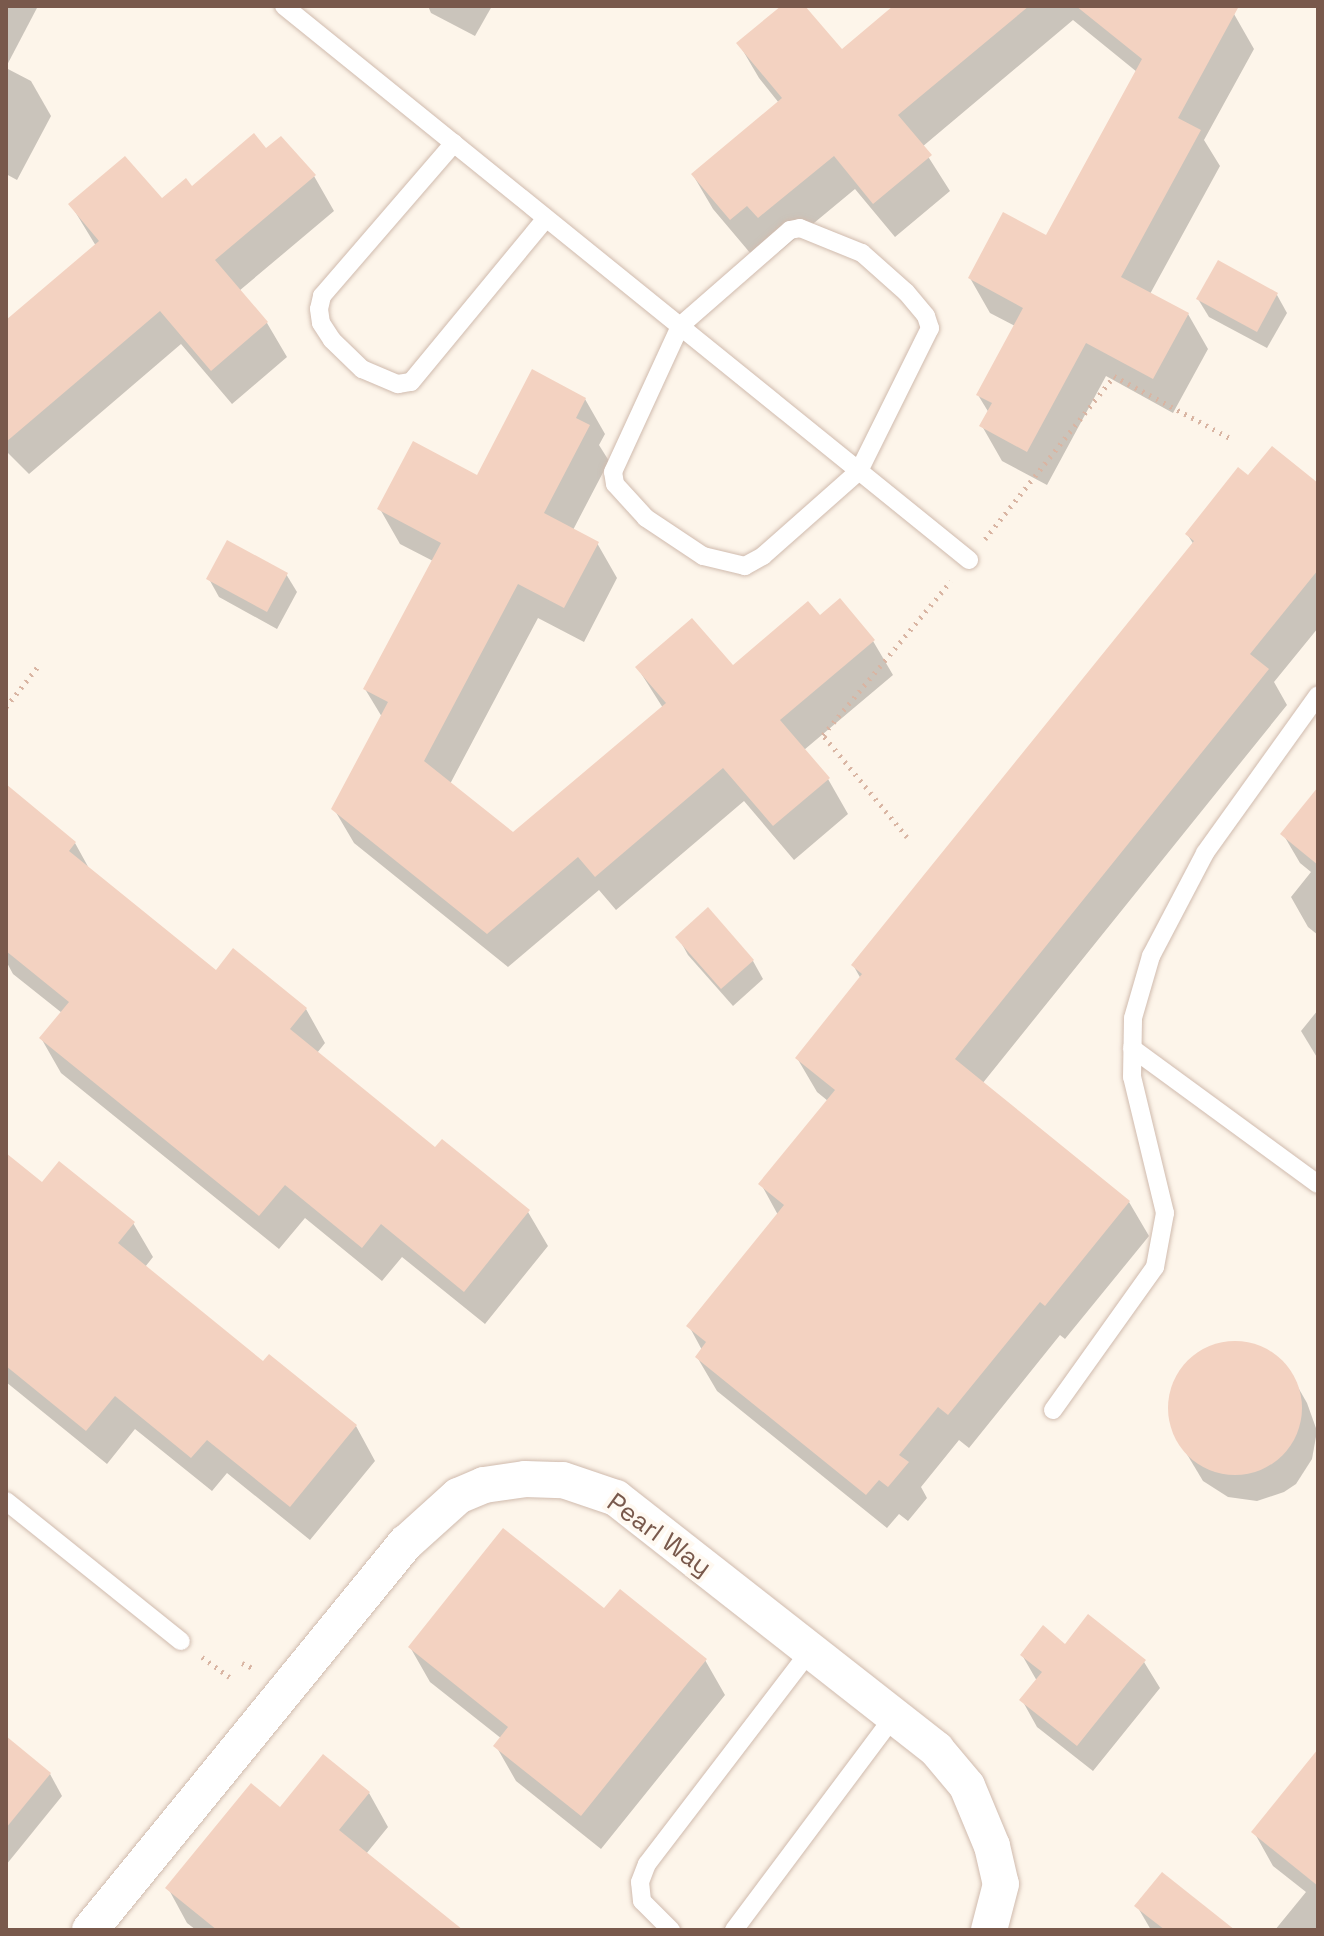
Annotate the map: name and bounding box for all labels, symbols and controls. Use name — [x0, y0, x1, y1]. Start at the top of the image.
street label: Pearl Way — [601, 1487, 717, 1583]

